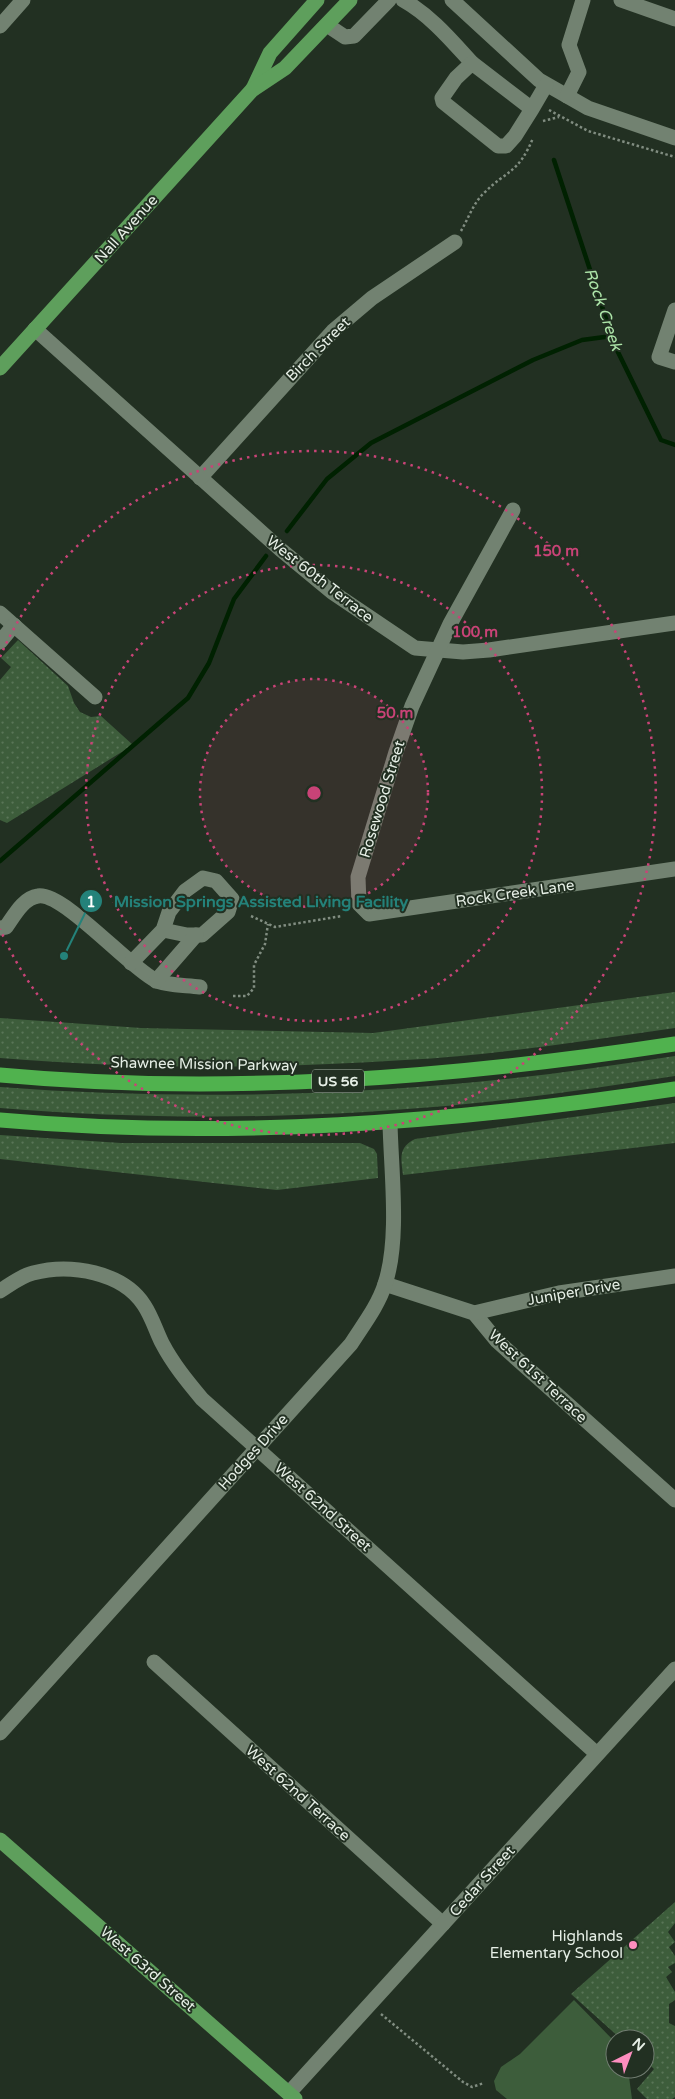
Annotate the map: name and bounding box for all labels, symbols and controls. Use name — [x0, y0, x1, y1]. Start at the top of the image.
street label: Nall Avenue — [91, 191, 161, 267]
water label: Rock Creek — [580, 265, 627, 355]
street label: Birch Street — [282, 313, 354, 385]
street label: West 60th Terrace — [263, 532, 377, 626]
text: 150 m — [533, 542, 579, 560]
text: 100 m — [452, 623, 498, 641]
text: 50 m — [377, 704, 413, 722]
street label: Rosewood Street — [356, 738, 408, 860]
centre of rings — [305, 784, 323, 802]
street label: Rock Creek Lane — [455, 876, 575, 910]
callout: Mission Springs Assisted Living Facility — [78, 886, 418, 917]
text: Mission Springs Assisted Living Facility — [114, 892, 409, 912]
text: 1 — [86, 893, 96, 911]
street label: Shawnee Mission Parkway — [110, 1053, 298, 1075]
road number: US 56 — [312, 1070, 364, 1092]
street label: Juniper Drive — [526, 1275, 622, 1309]
street label: West 61st Terrace — [485, 1326, 591, 1426]
street label: Hodges Drive — [214, 1410, 292, 1494]
street label: West 62nd Street — [271, 1459, 375, 1555]
street label: West 62nd Terrace — [242, 1741, 354, 1845]
street label: Cedar Street — [446, 1842, 519, 1920]
street label: West 63rd Street — [97, 1923, 200, 2015]
place label: Highlands Elementary School — [490, 1927, 623, 1962]
marker: Highlands Elementary School — [627, 1939, 639, 1951]
north arrow — [605, 2029, 655, 2079]
text: N — [628, 2035, 648, 2055]

